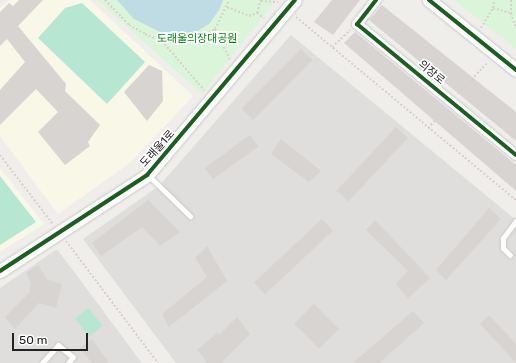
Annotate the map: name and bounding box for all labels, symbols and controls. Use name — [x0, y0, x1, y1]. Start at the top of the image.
park label: 도래울의장대공원 — [157, 32, 237, 46]
street label: 의장로 — [415, 58, 447, 88]
street label: 도래울1로 — [138, 128, 178, 170]
scale bar — [14, 325, 90, 351]
text: 50 m — [19, 333, 47, 347]

